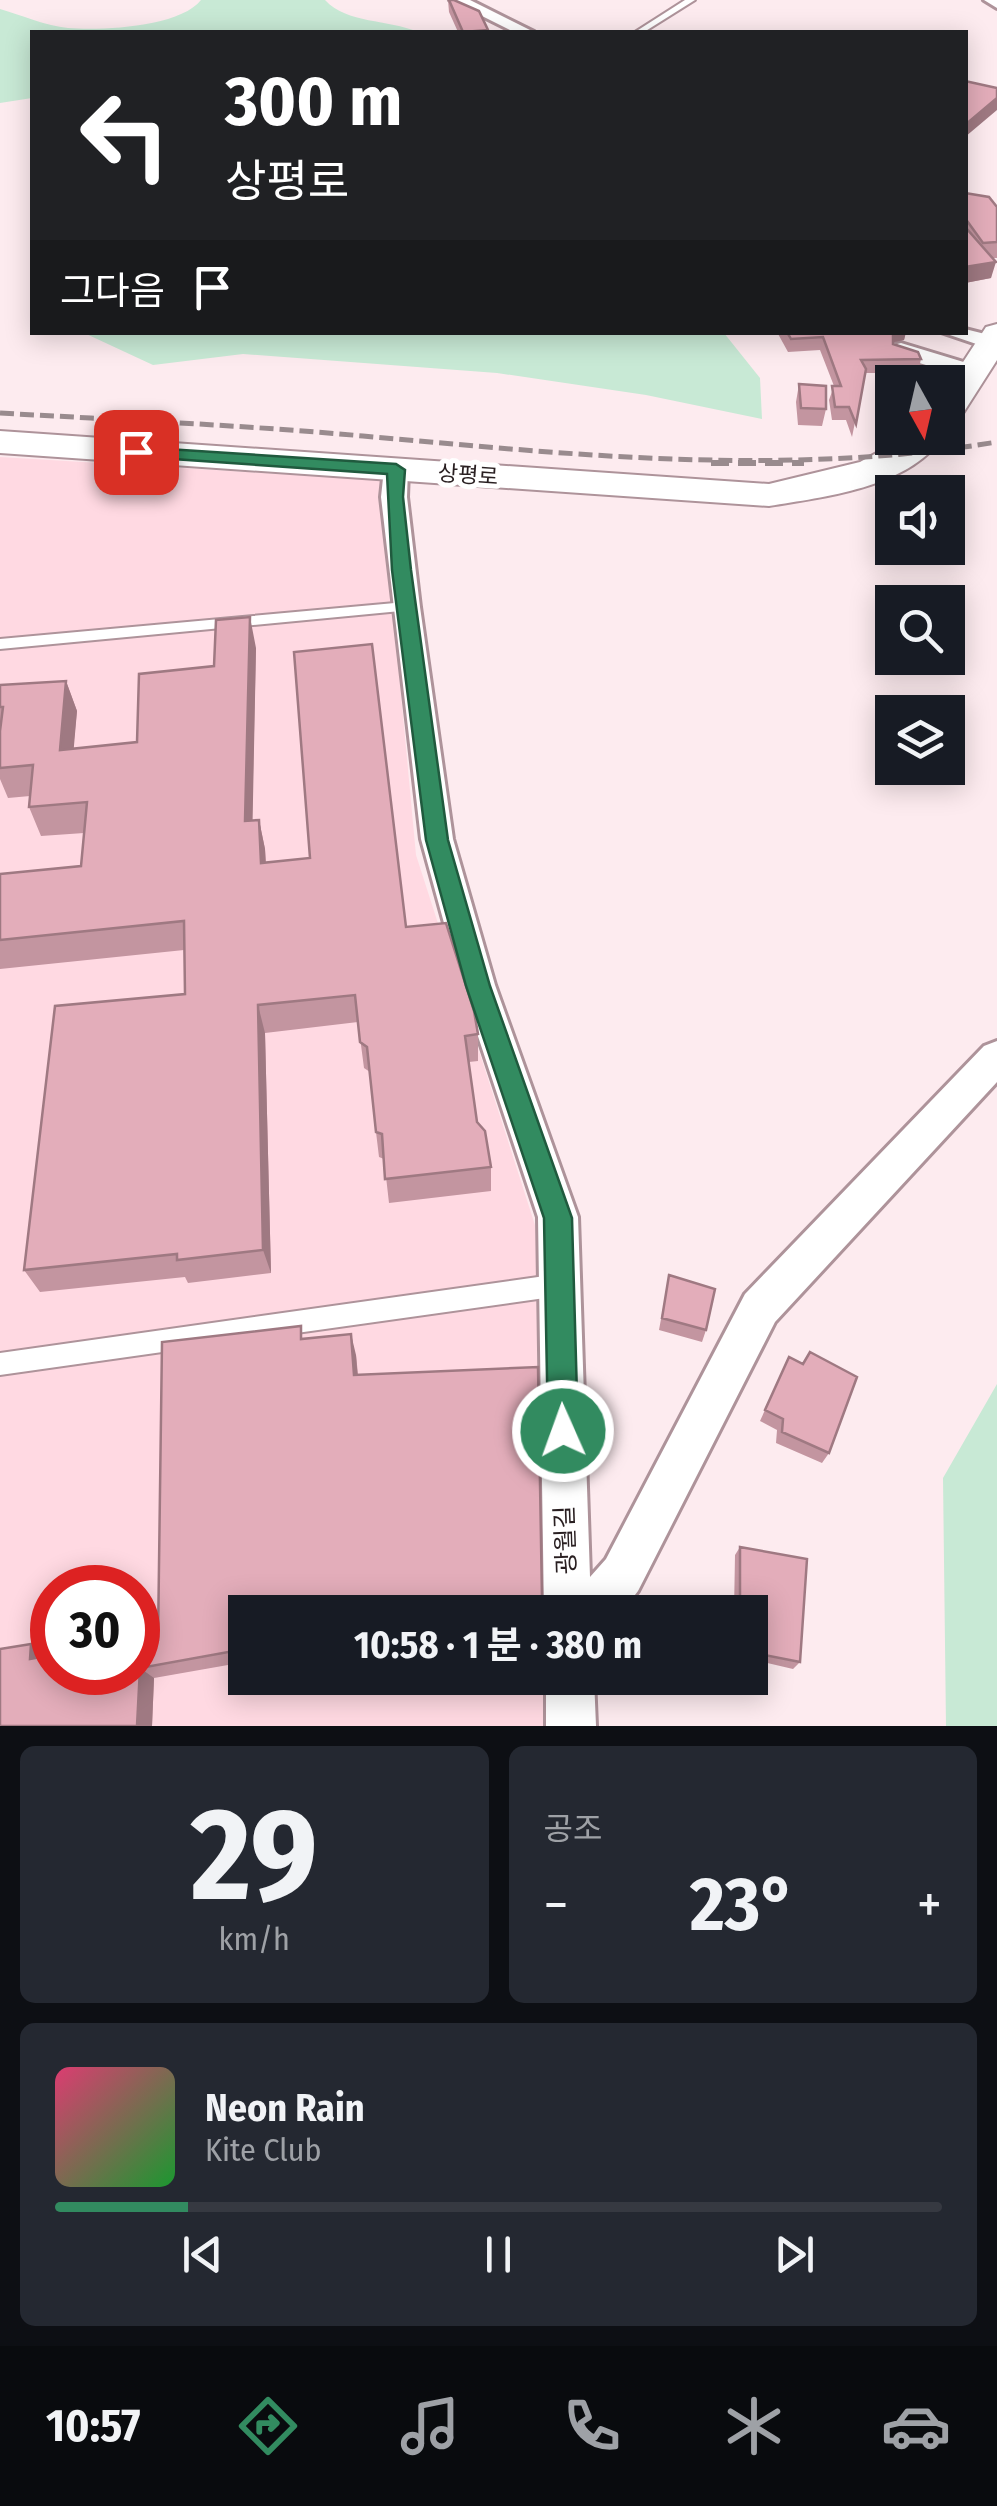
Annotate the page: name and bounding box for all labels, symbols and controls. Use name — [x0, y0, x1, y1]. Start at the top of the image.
text: 300 m — [225, 60, 403, 144]
icon: left — [60, 70, 190, 200]
text: 상평로 — [225, 155, 349, 209]
icon: arrive — [185, 260, 240, 315]
text: 그다음 — [60, 268, 165, 314]
north arrow — [875, 365, 965, 455]
map controls — [875, 365, 965, 785]
pin — [94, 410, 179, 495]
icon: arrive — [109, 425, 164, 480]
street label: 상평로 — [437, 459, 499, 491]
button: sound — [875, 475, 965, 565]
button: search — [875, 585, 965, 675]
button: layers — [875, 695, 965, 785]
position arrow — [511, 1379, 615, 1483]
street label: 광월길 — [550, 1505, 582, 1575]
speed limit sign: 30 — [30, 1565, 160, 1695]
text: 10:58 · 1 분 · 380 m — [354, 1622, 642, 1668]
text: 29 — [191, 1777, 318, 1933]
text: 공조 — [544, 1810, 602, 1848]
text: 23° — [690, 1860, 795, 1950]
text: − — [544, 1872, 568, 1938]
text: + — [917, 1872, 942, 1938]
text: km/h — [219, 1920, 290, 1958]
text: Neon Rain — [205, 2085, 365, 2131]
text: Kite Club — [205, 2131, 321, 2169]
icon: previous — [175, 2227, 230, 2282]
icon: pause — [471, 2227, 526, 2282]
icon: next — [767, 2227, 822, 2282]
icon: directions — [233, 2391, 303, 2461]
icon: music — [395, 2391, 465, 2461]
icon: phone — [557, 2391, 627, 2461]
icon: climate — [719, 2391, 789, 2461]
icon: car — [881, 2391, 951, 2461]
text: 10:57 — [46, 2399, 141, 2453]

